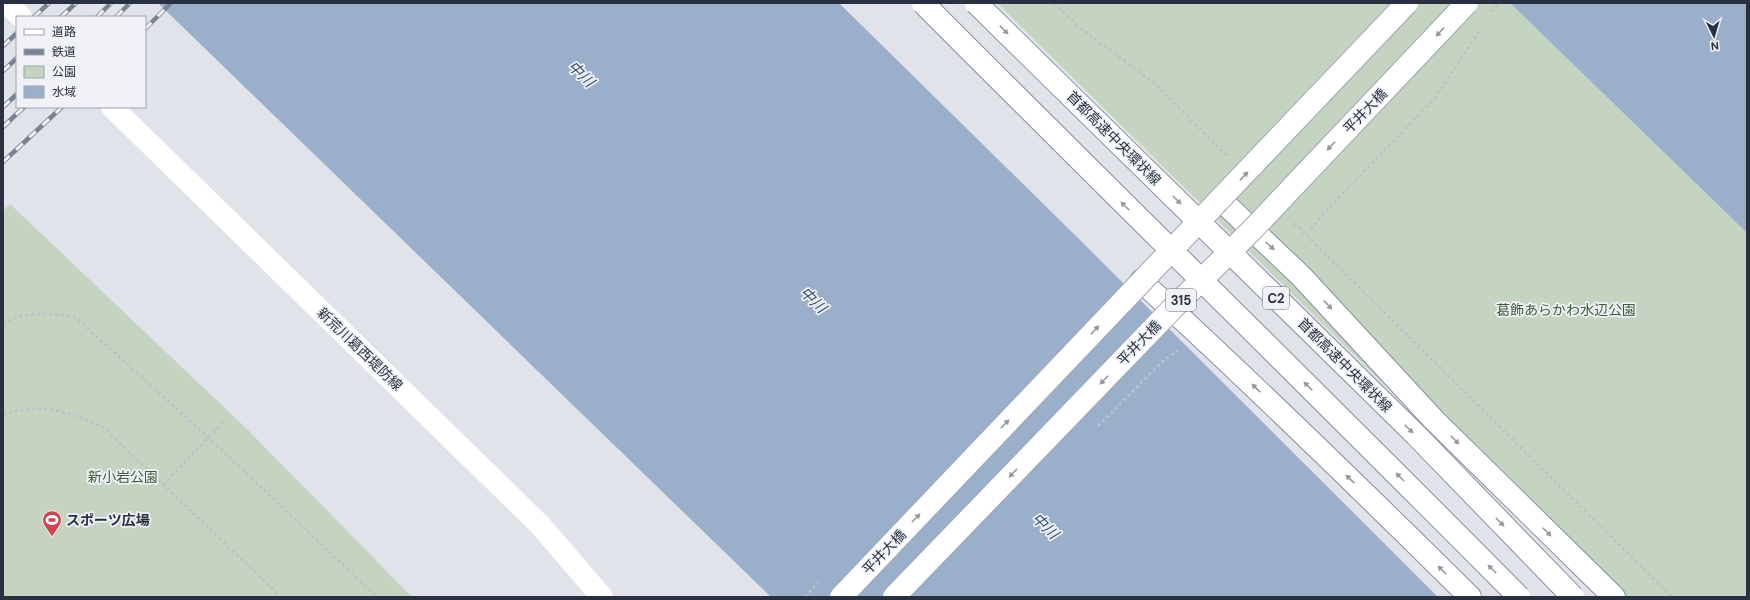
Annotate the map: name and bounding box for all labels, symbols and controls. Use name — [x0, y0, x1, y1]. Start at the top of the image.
legend — [16, 16, 146, 108]
north arrow — [1694, 16, 1734, 56]
text: 道路 — [52, 24, 76, 40]
one-way arrow — [999, 25, 1009, 35]
one-way arrow — [1436, 27, 1445, 36]
text: N — [1710, 39, 1719, 53]
text: 鉄道 — [52, 44, 76, 60]
water label: 中川 — [563, 56, 600, 93]
text: 公園 — [52, 64, 76, 80]
text: 水域 — [52, 84, 76, 100]
street label: 平井大橋 — [1339, 85, 1391, 137]
street label: 首都高速中央環状線 — [1063, 87, 1165, 189]
one-way arrow — [1326, 141, 1336, 151]
one-way arrow — [1239, 171, 1249, 181]
one-way arrow — [1172, 195, 1182, 205]
one-way arrow — [1120, 201, 1130, 211]
one-way arrow — [1265, 241, 1275, 251]
water label: 中川 — [795, 282, 832, 319]
road number: C2 — [1263, 287, 1289, 309]
road number: 315 — [1166, 289, 1196, 311]
one-way arrow — [1323, 299, 1332, 310]
park label: 葛飾あらかわ水辺公園 — [1496, 301, 1636, 319]
street label: 新荒川葛西堤防線 — [313, 304, 407, 394]
street label: 首都高速中央環状線 — [1294, 314, 1396, 416]
street label: 平井大橋 — [1113, 317, 1165, 369]
one-way arrow — [1090, 325, 1100, 335]
one-way arrow — [1100, 375, 1109, 384]
one-way arrow — [1303, 381, 1313, 390]
one-way arrow — [1251, 384, 1261, 393]
one-way arrow — [1001, 419, 1010, 429]
one-way arrow — [1404, 424, 1414, 434]
one-way arrow — [1450, 435, 1460, 445]
park label: 新小岩公園 — [88, 468, 158, 486]
one-way arrow — [1009, 468, 1018, 478]
one-way arrow — [1396, 472, 1405, 482]
one-way arrow — [1345, 474, 1355, 483]
water label: 中川 — [1027, 508, 1064, 545]
sports icon: スポーツ広場 — [41, 509, 63, 537]
place label: スポーツ広場 — [66, 511, 150, 529]
one-way arrow — [911, 513, 921, 523]
one-way arrow — [1495, 517, 1504, 527]
street label: 平井大橋 — [858, 526, 910, 578]
one-way arrow — [1542, 527, 1552, 536]
one-way arrow — [1487, 564, 1497, 574]
one-way arrow — [1437, 565, 1447, 575]

